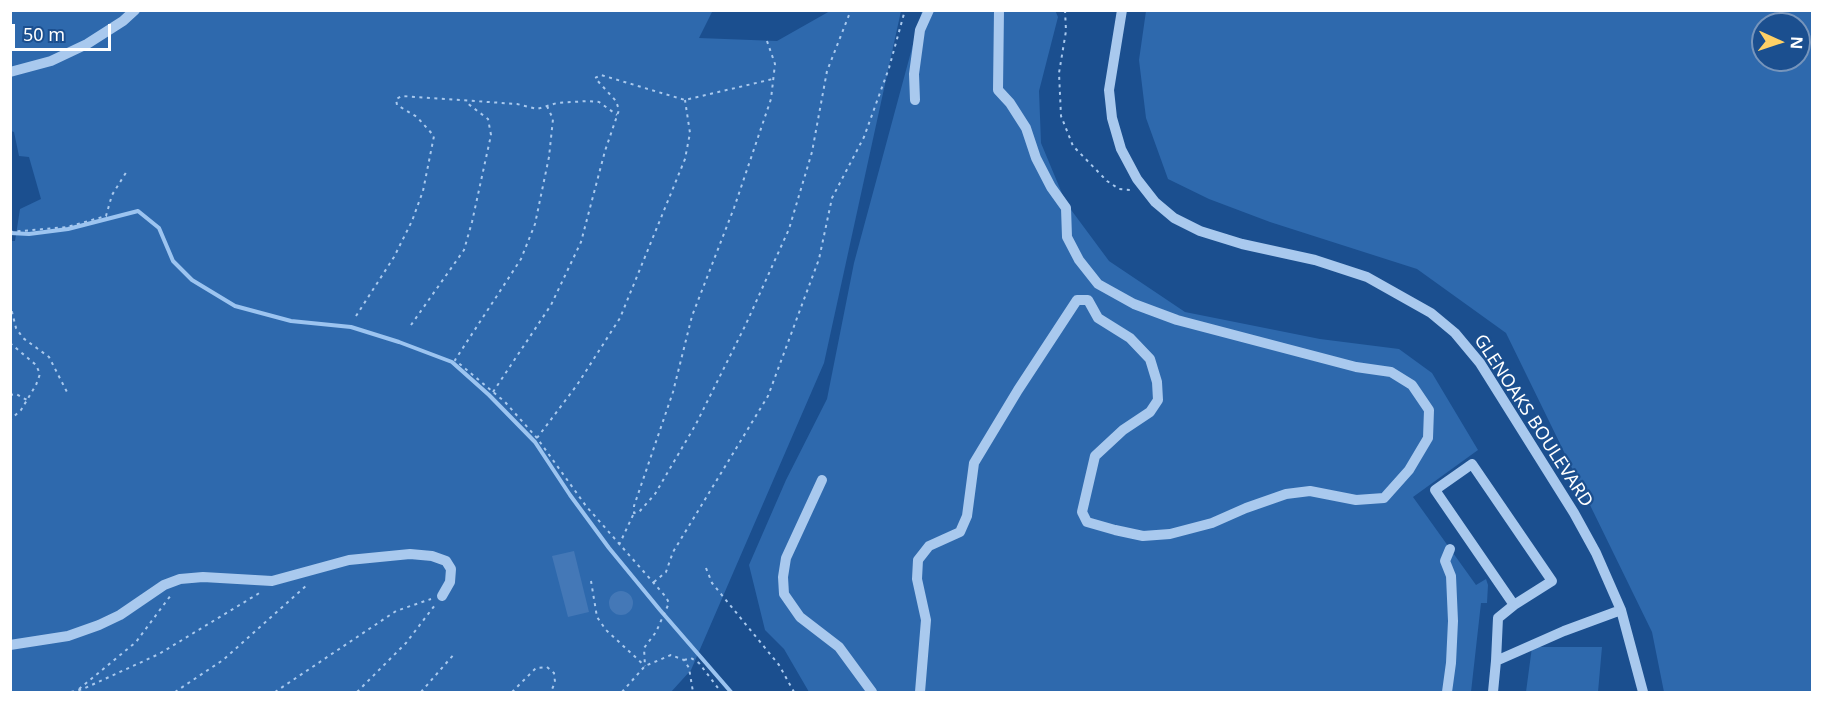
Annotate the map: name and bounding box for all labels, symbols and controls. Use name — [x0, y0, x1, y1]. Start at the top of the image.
scale bar — [15, 12, 114, 50]
north arrow — [1751, 12, 1811, 72]
text: 50 m — [23, 22, 65, 46]
text: N — [1786, 36, 1808, 50]
street label: GLENOAKS BOULEVARD — [1469, 331, 1597, 511]

